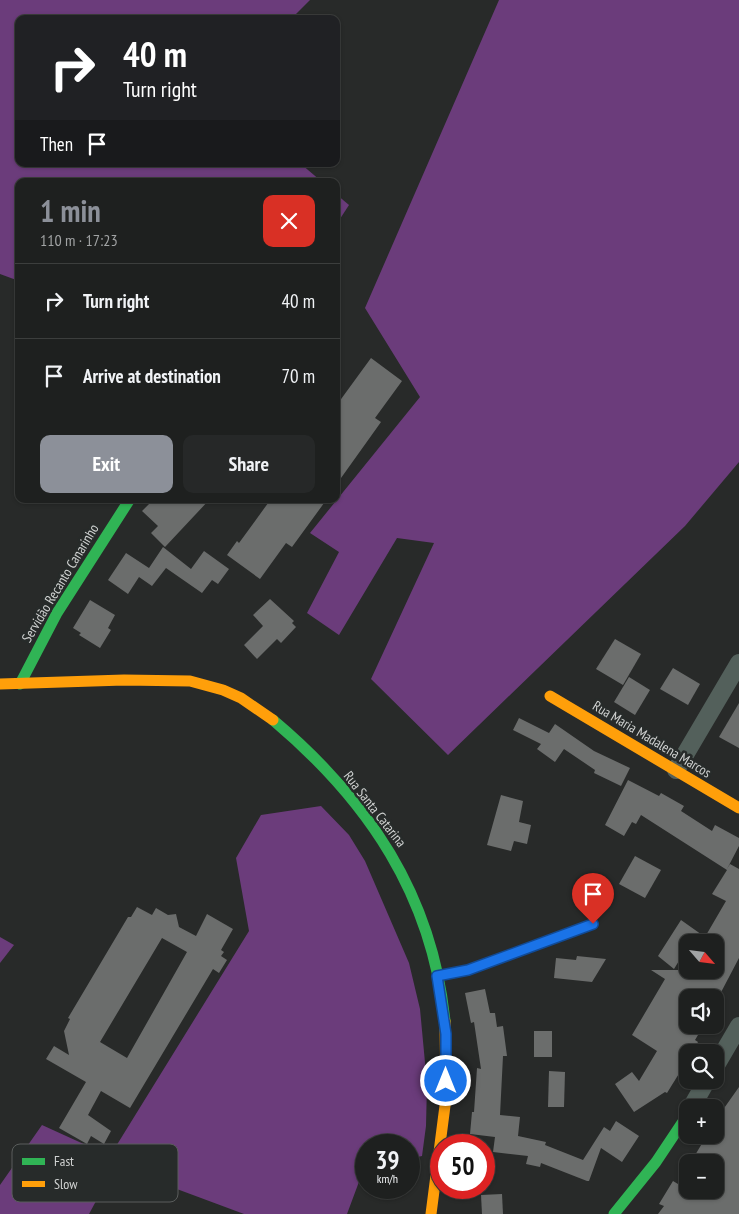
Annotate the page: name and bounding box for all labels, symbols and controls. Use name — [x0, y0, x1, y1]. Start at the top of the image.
text: 40 m — [123, 31, 187, 77]
icon: right — [40, 35, 105, 100]
text: Turn right — [123, 75, 197, 103]
icon: arrive — [83, 130, 111, 158]
text: Then — [40, 132, 73, 156]
text: 1 min — [40, 191, 101, 230]
button: close — [263, 195, 315, 247]
text: 110 m · 17:23 — [40, 230, 118, 250]
icon: right — [40, 287, 68, 315]
text: Turn right — [83, 289, 149, 313]
text: 40 m — [282, 289, 315, 313]
icon: arrive — [40, 362, 68, 390]
text: Arrive at destination — [83, 364, 221, 388]
text: 70 m — [282, 364, 315, 388]
button: Exit — [40, 435, 173, 493]
button: Share — [183, 435, 315, 493]
street label: Servidão Recanto Canarinho — [18, 521, 102, 645]
street label: Rua Maria Madalena Marcos — [589, 696, 715, 782]
street label: Rua Santa Catarina — [340, 767, 410, 851]
pin — [572, 873, 614, 924]
icon: arrive — [579, 880, 607, 908]
north arrow — [679, 934, 724, 979]
map controls — [679, 934, 724, 1199]
button: sound — [679, 989, 724, 1034]
button: search — [679, 1044, 724, 1089]
position arrow — [419, 1054, 471, 1106]
button: + — [679, 1099, 724, 1144]
speed limit sign: 50 — [430, 1134, 495, 1199]
legend — [12, 1144, 178, 1202]
text: 39 — [376, 1144, 399, 1176]
text: Fast — [54, 1152, 74, 1170]
button: − — [679, 1154, 724, 1199]
text: km/h — [377, 1171, 398, 1186]
text: Slow — [54, 1175, 78, 1193]

